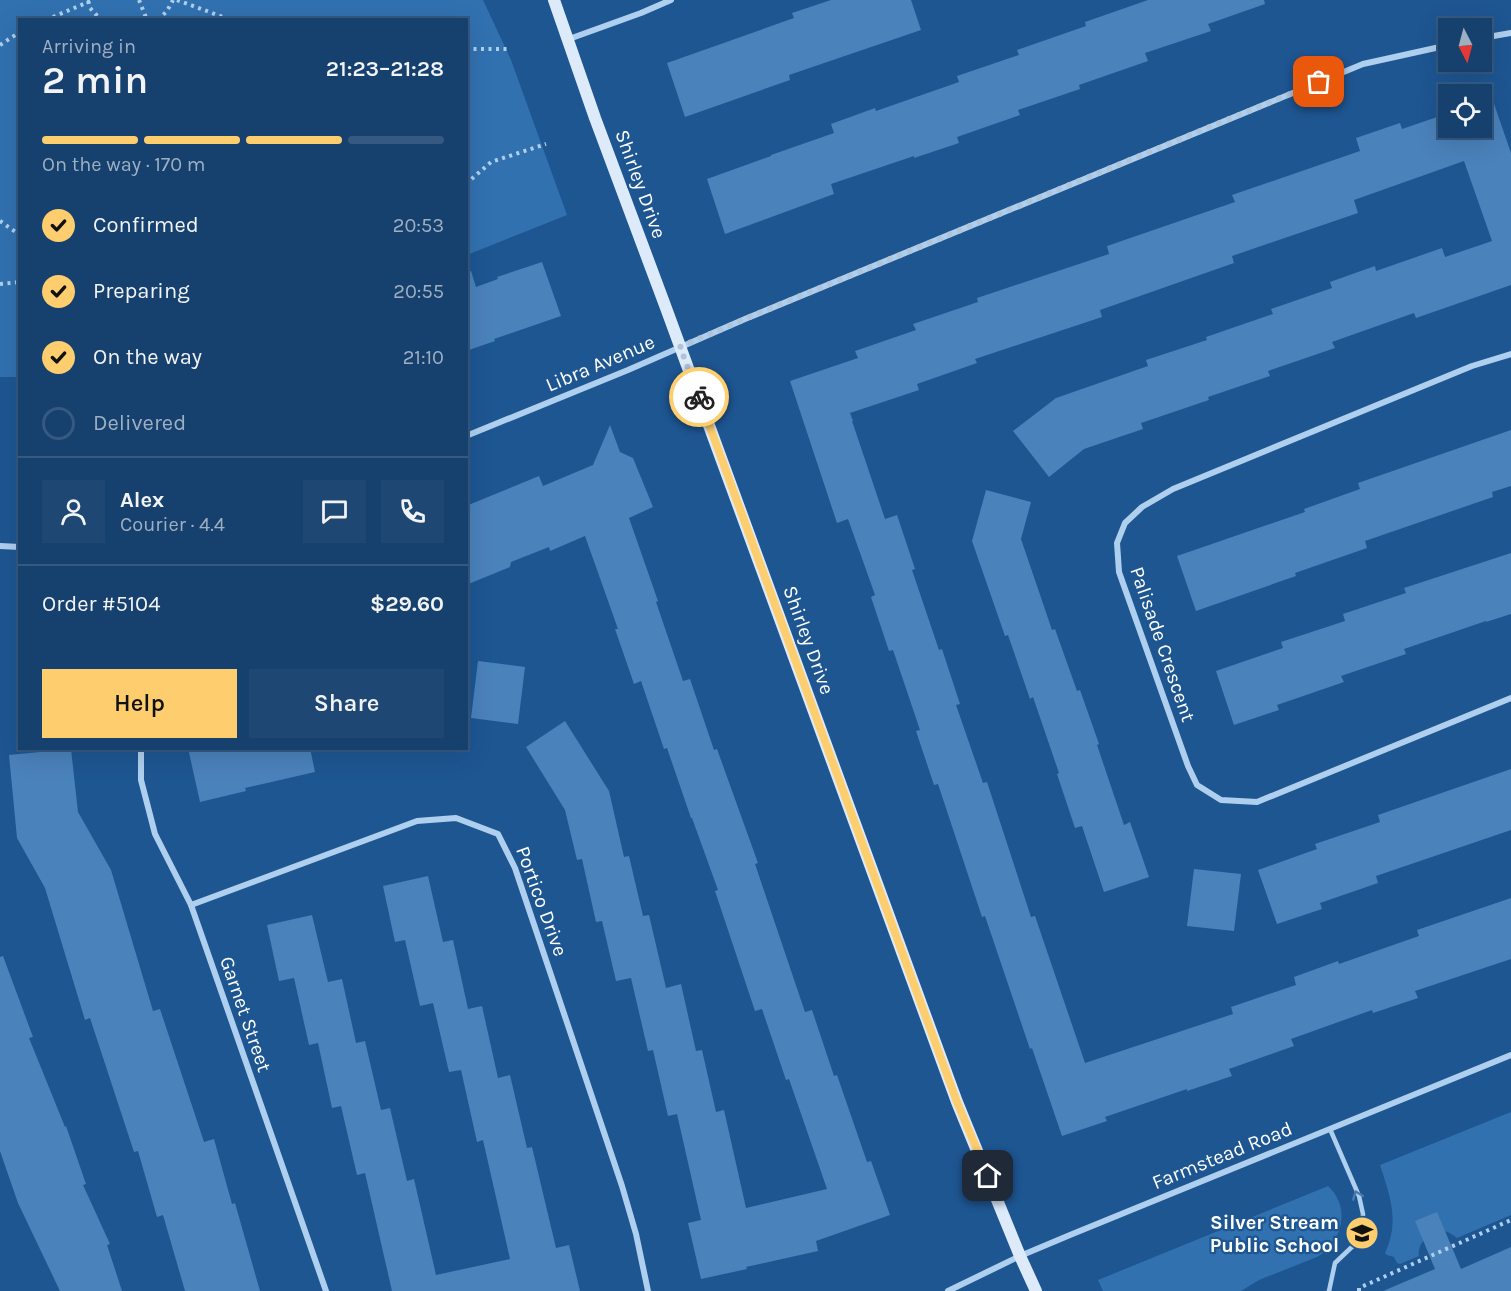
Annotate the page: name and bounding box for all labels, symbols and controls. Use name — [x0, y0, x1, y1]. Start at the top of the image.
north arrow — [1438, 18, 1492, 72]
map controls — [1438, 18, 1492, 138]
text: Arriving in — [42, 35, 136, 58]
text: 21:23–21:28 — [326, 56, 444, 82]
pin — [1293, 56, 1344, 107]
text: 2 min — [42, 57, 148, 103]
icon: bag — [1302, 65, 1335, 98]
button: locate — [1438, 84, 1492, 138]
street label: Shirley Drive — [610, 127, 671, 242]
text: On the way · 170 m — [42, 153, 206, 176]
icon: check — [42, 209, 75, 242]
text: Confirmed — [93, 212, 199, 238]
text: 20:53 — [393, 214, 444, 237]
icon: check — [42, 275, 75, 308]
text: Preparing — [93, 278, 190, 304]
text: 20:55 — [393, 280, 444, 303]
street label: Libra Avenue — [542, 330, 658, 397]
icon: check — [42, 341, 75, 374]
text: On the way — [93, 344, 202, 370]
text: 21:10 — [403, 346, 444, 369]
courier — [669, 367, 729, 427]
icon: bike — [683, 381, 716, 414]
text: Delivered — [93, 410, 186, 436]
button: person — [42, 480, 105, 543]
button: chat — [303, 480, 366, 543]
button: phone — [381, 480, 444, 543]
text: Alex — [120, 487, 164, 513]
text: Courier · 4.4 — [120, 513, 225, 536]
street label: Palisade Crescent — [1125, 564, 1200, 725]
street label: Shirley Drive — [778, 583, 839, 698]
text: Order #5104 — [42, 591, 160, 617]
text: $29.60 — [370, 591, 444, 617]
button: Help — [42, 669, 237, 738]
button: Share — [249, 669, 444, 738]
street label: Portico Drive — [511, 843, 572, 959]
street label: Garnet Street — [215, 953, 276, 1075]
street label: Farmstead Road — [1149, 1117, 1296, 1194]
pin — [962, 1150, 1013, 1201]
icon: home — [971, 1159, 1004, 1192]
one-way arrow — [1352, 1190, 1365, 1200]
place label: Silver Stream Public School — [1210, 1211, 1339, 1257]
school or university icon: Silver Stream Public School — [1344, 1215, 1380, 1251]

